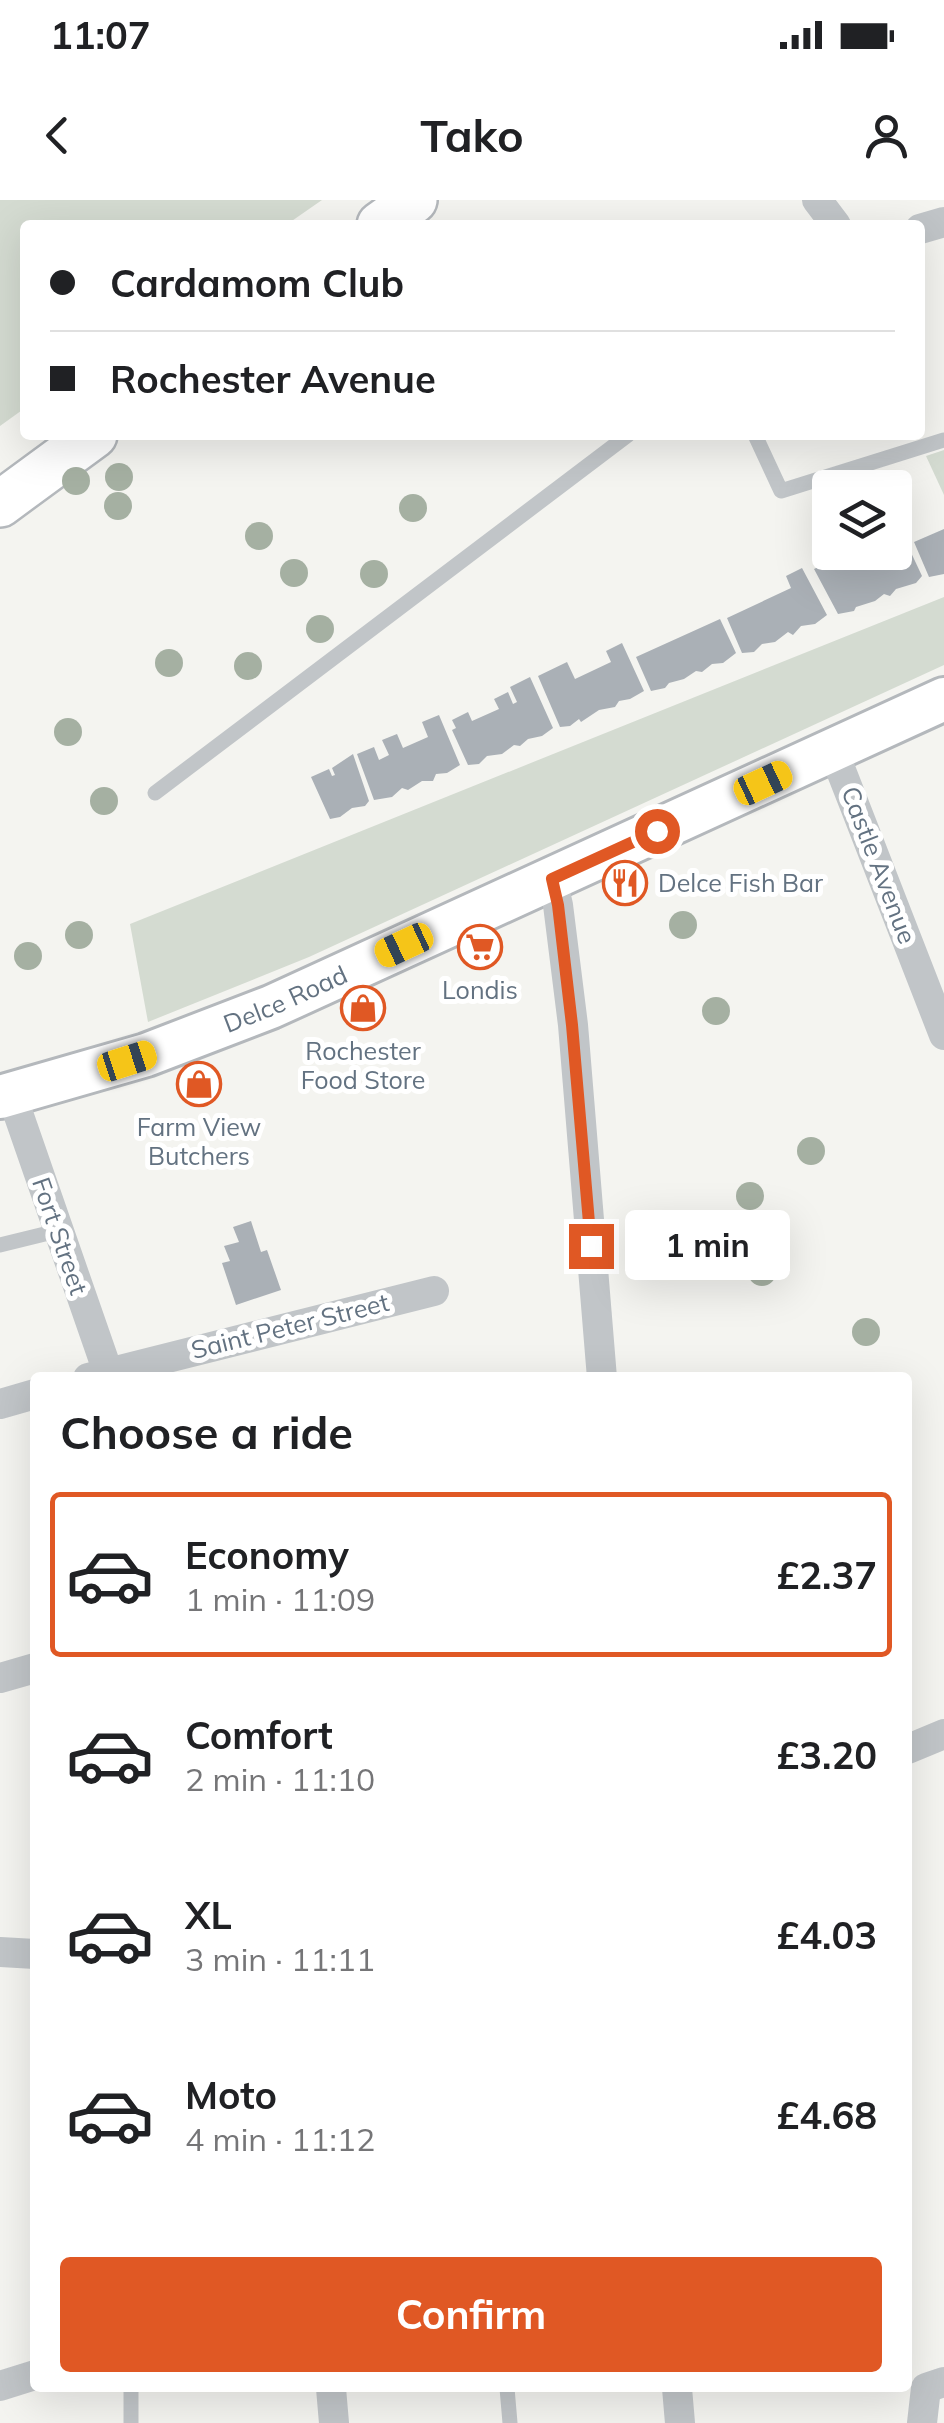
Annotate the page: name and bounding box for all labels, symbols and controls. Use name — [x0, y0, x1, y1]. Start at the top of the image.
text: 11:07 — [50, 11, 151, 59]
text: Tako — [420, 107, 524, 163]
icon: back — [30, 108, 85, 163]
icon: person — [859, 108, 914, 163]
text: Cardamom Club — [110, 259, 404, 307]
text: Rochester Avenue — [110, 355, 436, 403]
map controls — [812, 470, 912, 570]
button: layers — [812, 470, 912, 570]
car — [729, 757, 797, 809]
street label: Castle Avenue — [835, 782, 924, 948]
route start — [635, 809, 680, 854]
restaurant icon: Delce Fish Bar — [602, 860, 648, 906]
place label: Delce Fish Bar — [658, 867, 823, 898]
car — [370, 919, 438, 971]
supermarket icon: Londis — [457, 924, 503, 970]
street label: Delce Road — [219, 958, 352, 1039]
place label: Londis — [442, 974, 518, 1005]
shop icon: Rochester Food Store — [340, 985, 386, 1031]
place label: Rochester Food Store — [301, 1035, 425, 1095]
car — [94, 1037, 160, 1085]
shop icon: Farm View Butchers — [176, 1061, 222, 1107]
place label: Farm View Butchers — [137, 1111, 262, 1171]
street label: Fort Street — [26, 1173, 95, 1299]
callout: 1 min — [626, 1211, 791, 1281]
route end — [569, 1224, 614, 1269]
text: 1 min — [665, 1225, 750, 1265]
street label: Saint Peter Street — [188, 1286, 392, 1365]
text: Choose a ride — [60, 1404, 353, 1460]
icon: car — [65, 1530, 155, 1620]
text: Economy — [185, 1531, 349, 1579]
text: £2.37 — [776, 1551, 877, 1599]
text: 1 min · 11:09 — [185, 1579, 375, 1619]
icon: car — [65, 1710, 155, 1800]
text: Comfort — [185, 1711, 333, 1759]
text: £3.20 — [776, 1731, 877, 1779]
text: 2 min · 11:10 — [185, 1759, 375, 1799]
icon: car — [65, 1890, 155, 1980]
text: XL — [185, 1891, 232, 1939]
text: £4.03 — [776, 1911, 877, 1959]
text: 3 min · 11:11 — [185, 1939, 375, 1979]
icon: car — [65, 2070, 155, 2160]
text: Moto — [185, 2071, 277, 2119]
text: £4.68 — [776, 2091, 877, 2139]
text: 4 min · 11:12 — [185, 2119, 375, 2159]
button: Confirm — [60, 2257, 882, 2372]

